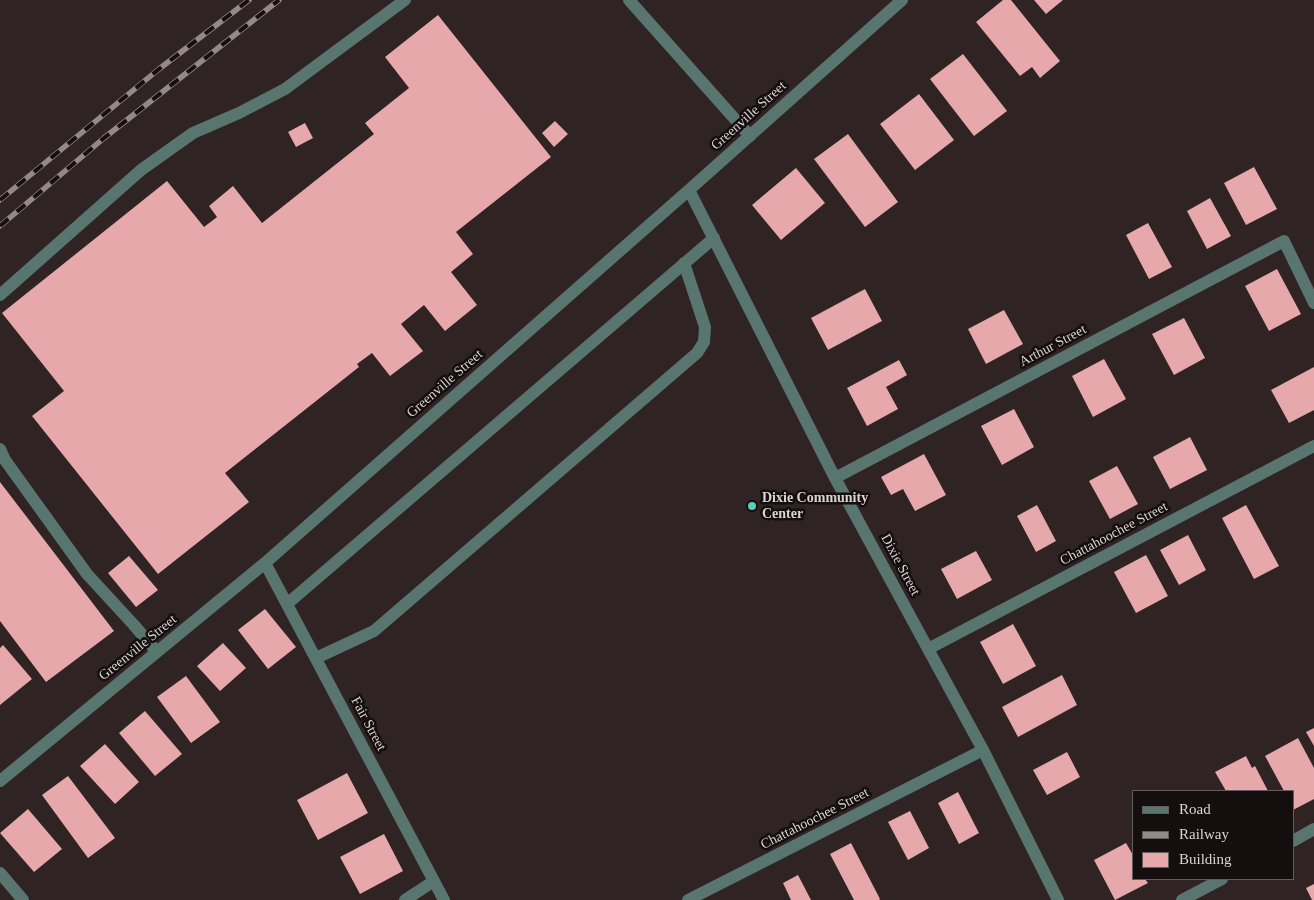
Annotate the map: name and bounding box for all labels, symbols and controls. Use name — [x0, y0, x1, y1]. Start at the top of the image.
street label: Greenville Street — [708, 78, 790, 154]
street label: Arthur Street — [1017, 321, 1089, 371]
street label: Greenville Street — [404, 346, 486, 422]
place label: Dixie Community Center — [762, 490, 868, 522]
street label: Chattahoochee Street — [1057, 499, 1171, 569]
marker: Dixie Community Center — [746, 500, 758, 512]
street label: Dixie Street — [877, 531, 923, 599]
street label: Greenville Street — [96, 612, 180, 684]
street label: Fair Street — [347, 694, 389, 754]
street label: Chattahoochee Street — [758, 784, 872, 854]
legend — [1132, 790, 1294, 880]
text: Road — [1179, 801, 1211, 817]
text: Railway — [1179, 826, 1229, 842]
text: Building — [1179, 851, 1232, 867]

